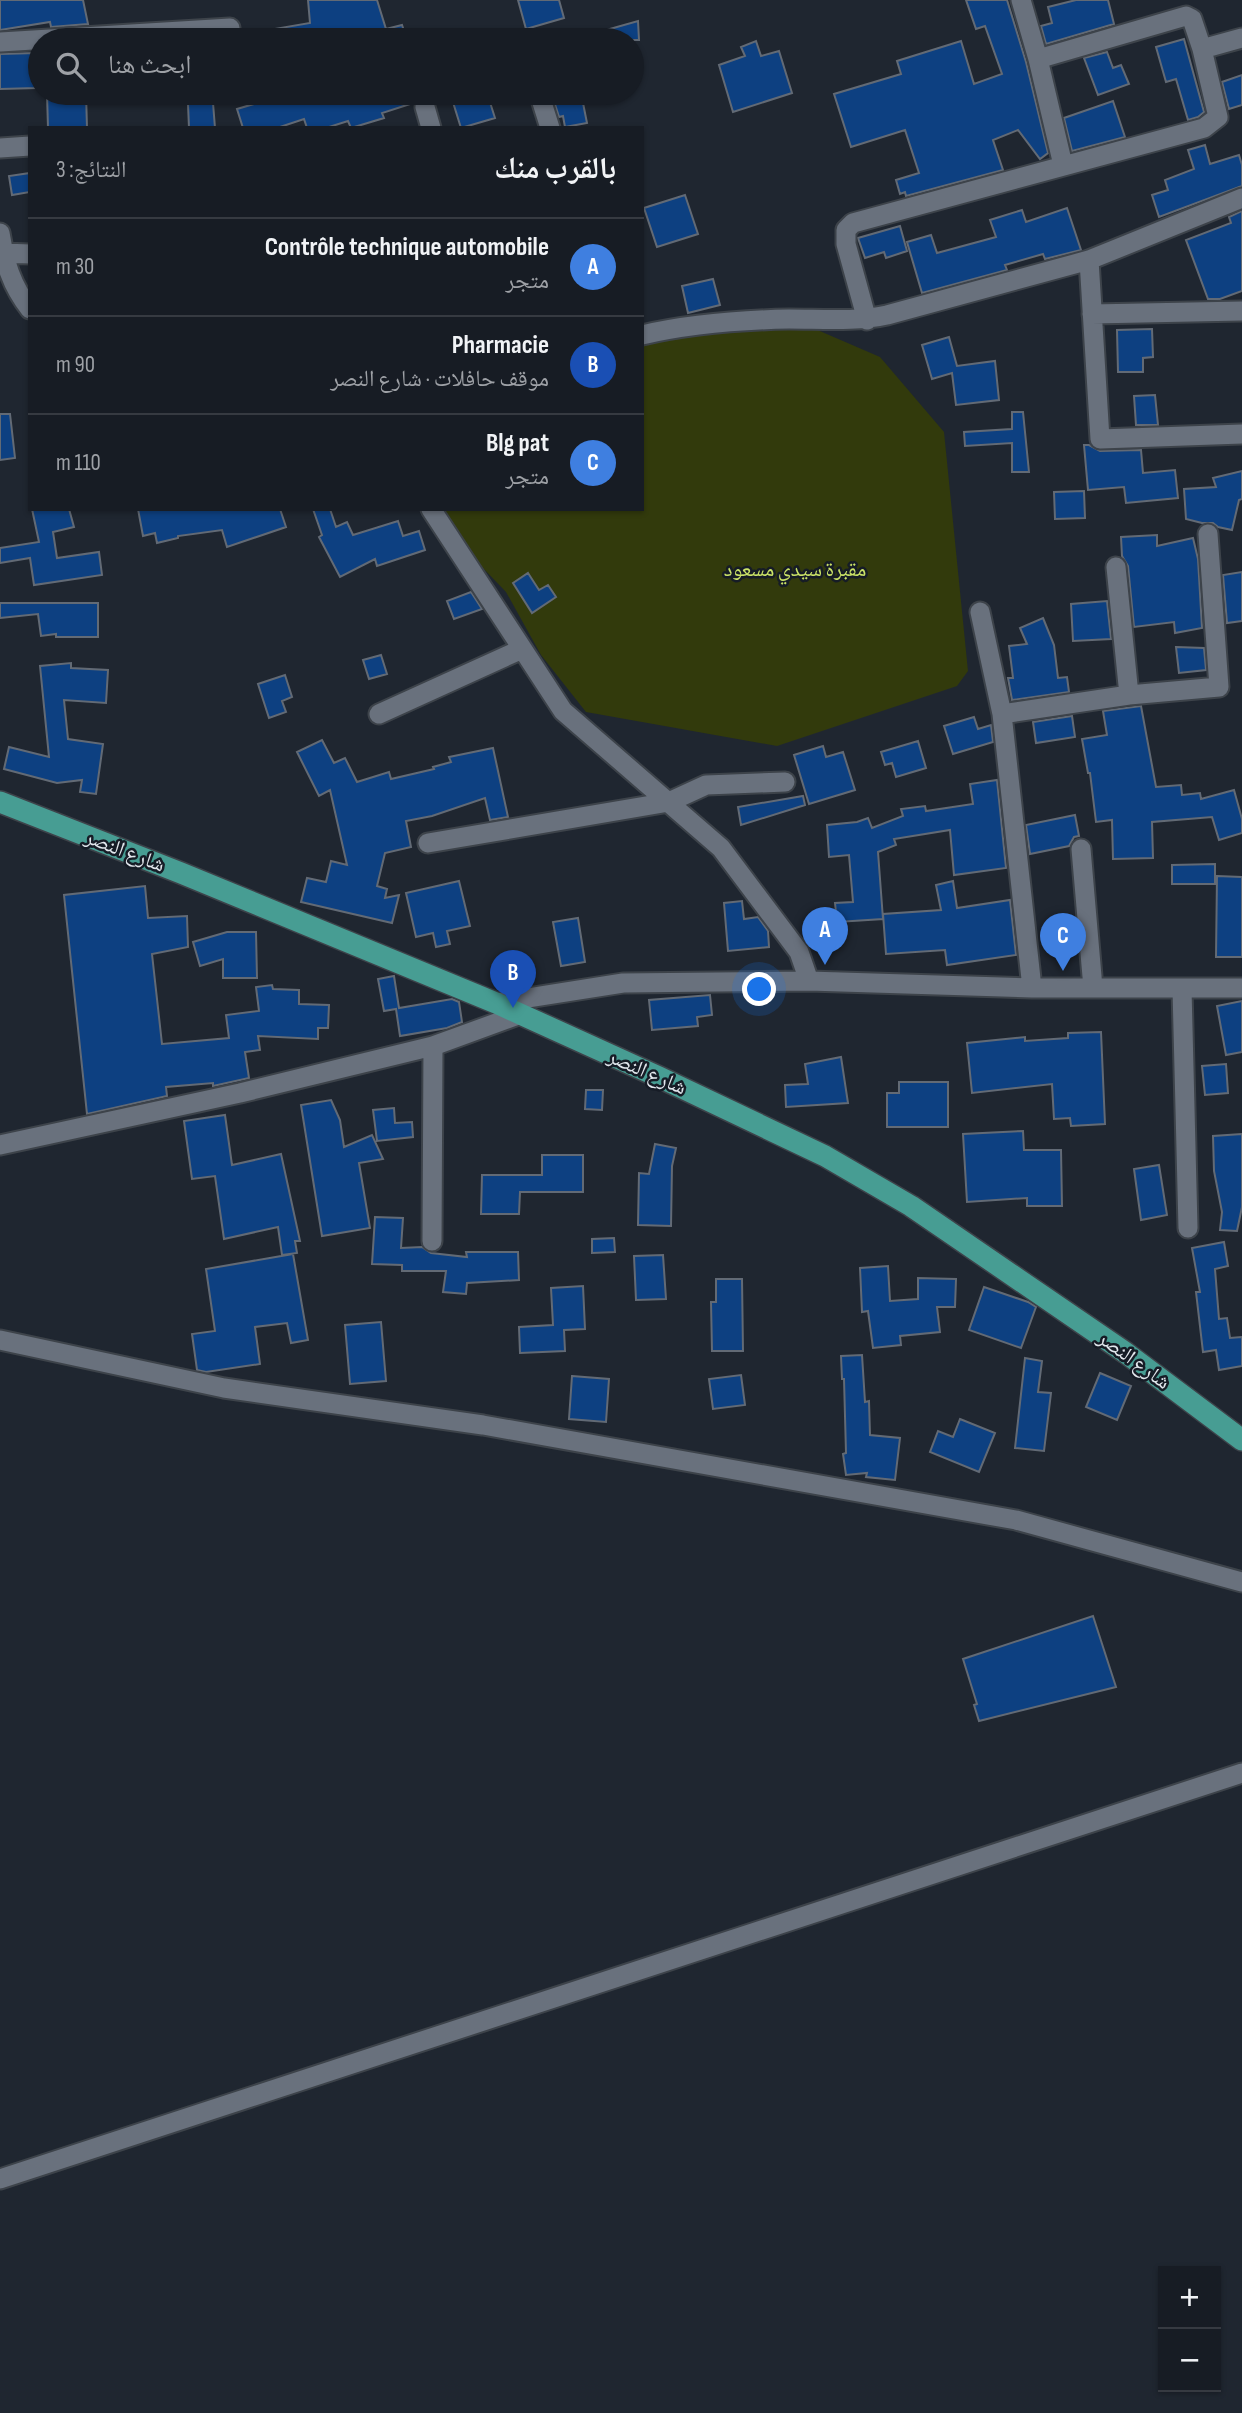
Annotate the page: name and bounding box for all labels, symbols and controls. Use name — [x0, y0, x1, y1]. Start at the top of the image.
search box — [28, 28, 644, 105]
icon: search — [52, 48, 90, 86]
text: ابحث هنا — [108, 50, 191, 81]
text: بالقرب منك — [494, 151, 616, 187]
text: النتائج: 3 — [56, 156, 126, 184]
text: Contrôle technique automobile — [265, 232, 549, 263]
text: 30 m — [56, 253, 94, 281]
text: A — [588, 253, 598, 281]
text: متجر — [506, 267, 549, 295]
text: Pharmacie — [452, 330, 549, 361]
text: 90 m — [56, 351, 95, 379]
text: B — [588, 351, 598, 379]
text: موقف حافلات · شارع النصر — [330, 365, 549, 393]
text: Blg pat — [486, 428, 549, 459]
text: 110 m — [56, 449, 101, 477]
text: C — [587, 449, 599, 477]
text: متجر — [506, 463, 549, 491]
park label: مقبرة سيدي مسعود — [724, 557, 866, 585]
street label: شارع النصر — [81, 824, 169, 878]
pin: A — [802, 907, 848, 965]
pin: C — [1040, 913, 1086, 971]
pin: B — [490, 950, 536, 1008]
your location — [742, 972, 776, 1006]
street label: شارع النصر — [603, 1043, 690, 1100]
street label: شارع النصر — [1092, 1325, 1175, 1395]
map controls — [1158, 2266, 1221, 2392]
button: + — [1158, 2266, 1221, 2329]
button: − — [1158, 2329, 1221, 2392]

